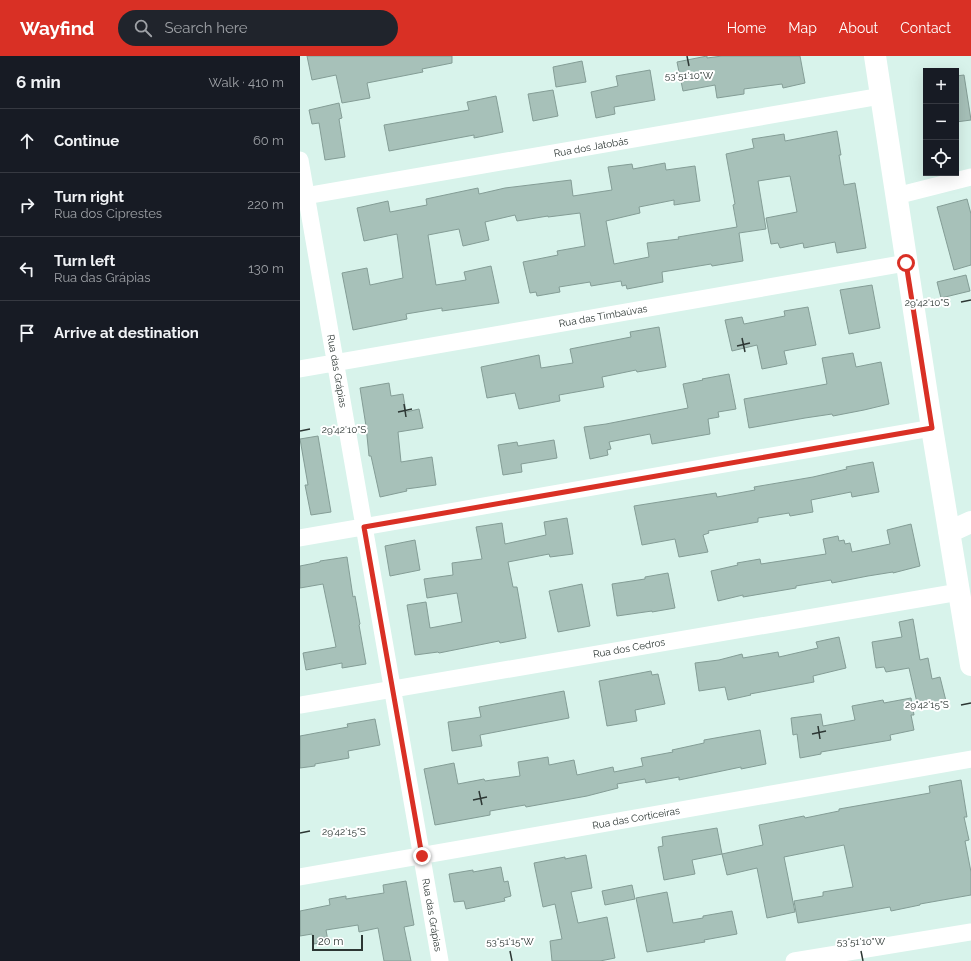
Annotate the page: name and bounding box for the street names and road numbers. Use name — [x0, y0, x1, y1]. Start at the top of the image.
street label: Rua dos Jatobás — [553, 135, 629, 159]
street label: Rua das Timbaúvas — [558, 303, 648, 329]
street label: Rua das Grápias — [325, 334, 349, 409]
street label: Rua dos Cedros — [592, 636, 666, 660]
street label: Rua das Corticeiras — [591, 805, 681, 831]
street label: Rua das Grápias — [420, 878, 444, 953]

